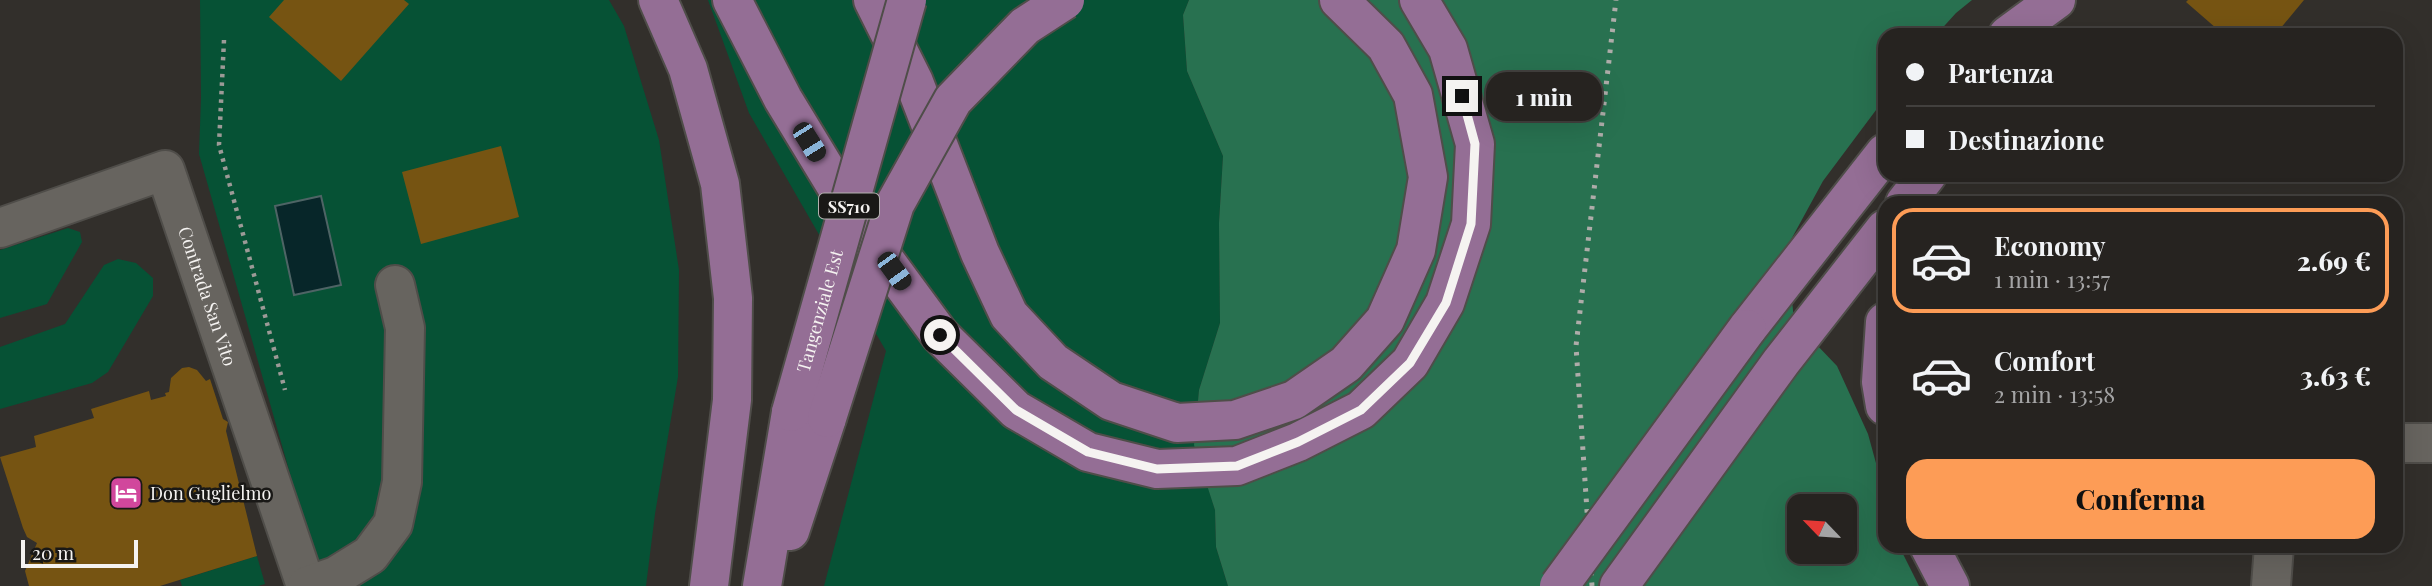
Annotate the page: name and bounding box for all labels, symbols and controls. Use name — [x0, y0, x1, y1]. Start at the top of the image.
text: Partenza — [1948, 55, 2054, 90]
callout: 1 min — [1486, 72, 1602, 120]
route end — [1446, 80, 1478, 112]
text: 1 min — [1516, 81, 1572, 112]
car — [789, 119, 830, 165]
text: Destinazione — [1948, 122, 2104, 157]
road number: SS710 — [819, 194, 879, 218]
street label: Contrada San Vito — [173, 223, 243, 369]
text: Economy — [1994, 228, 2105, 263]
icon: car — [1910, 229, 1973, 292]
text: 2.69 € — [2297, 243, 2371, 278]
street label: Tangenziale Est — [791, 246, 848, 375]
car — [874, 248, 915, 294]
text: 1 min · 13:57 — [1994, 263, 2110, 294]
route start — [924, 319, 956, 351]
text: Comfort — [1994, 343, 2095, 378]
icon: car — [1910, 344, 1973, 407]
text: 3.63 € — [2300, 358, 2371, 393]
text: 2 min · 13:58 — [1994, 378, 2115, 409]
button: Conferma — [1906, 459, 2375, 539]
hotel icon: Don Guglielmo — [107, 474, 145, 512]
place label: Don Guglielmo — [150, 481, 271, 505]
north arrow — [1787, 494, 1857, 564]
map controls — [1787, 494, 1857, 564]
scale bar — [21, 537, 138, 569]
text: 20 m — [32, 539, 74, 565]

